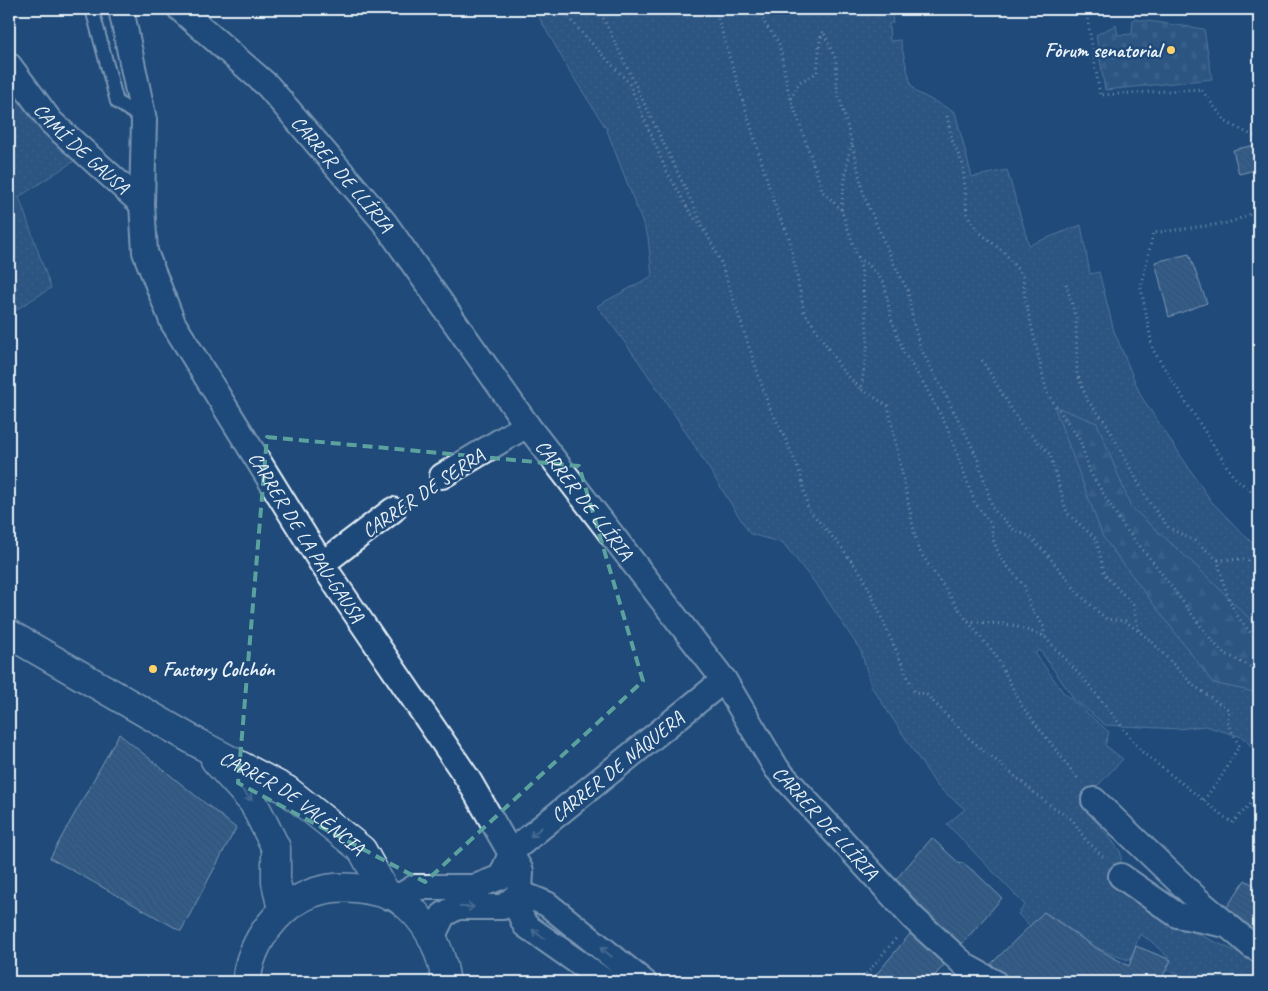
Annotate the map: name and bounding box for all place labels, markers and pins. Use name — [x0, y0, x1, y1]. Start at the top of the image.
place label: Fòrum senatorial — [1045, 38, 1165, 63]
marker: Fòrum senatorial — [1165, 44, 1177, 56]
place label: Factory Colchón — [163, 657, 275, 682]
marker: Factory Colchón — [147, 663, 159, 675]

